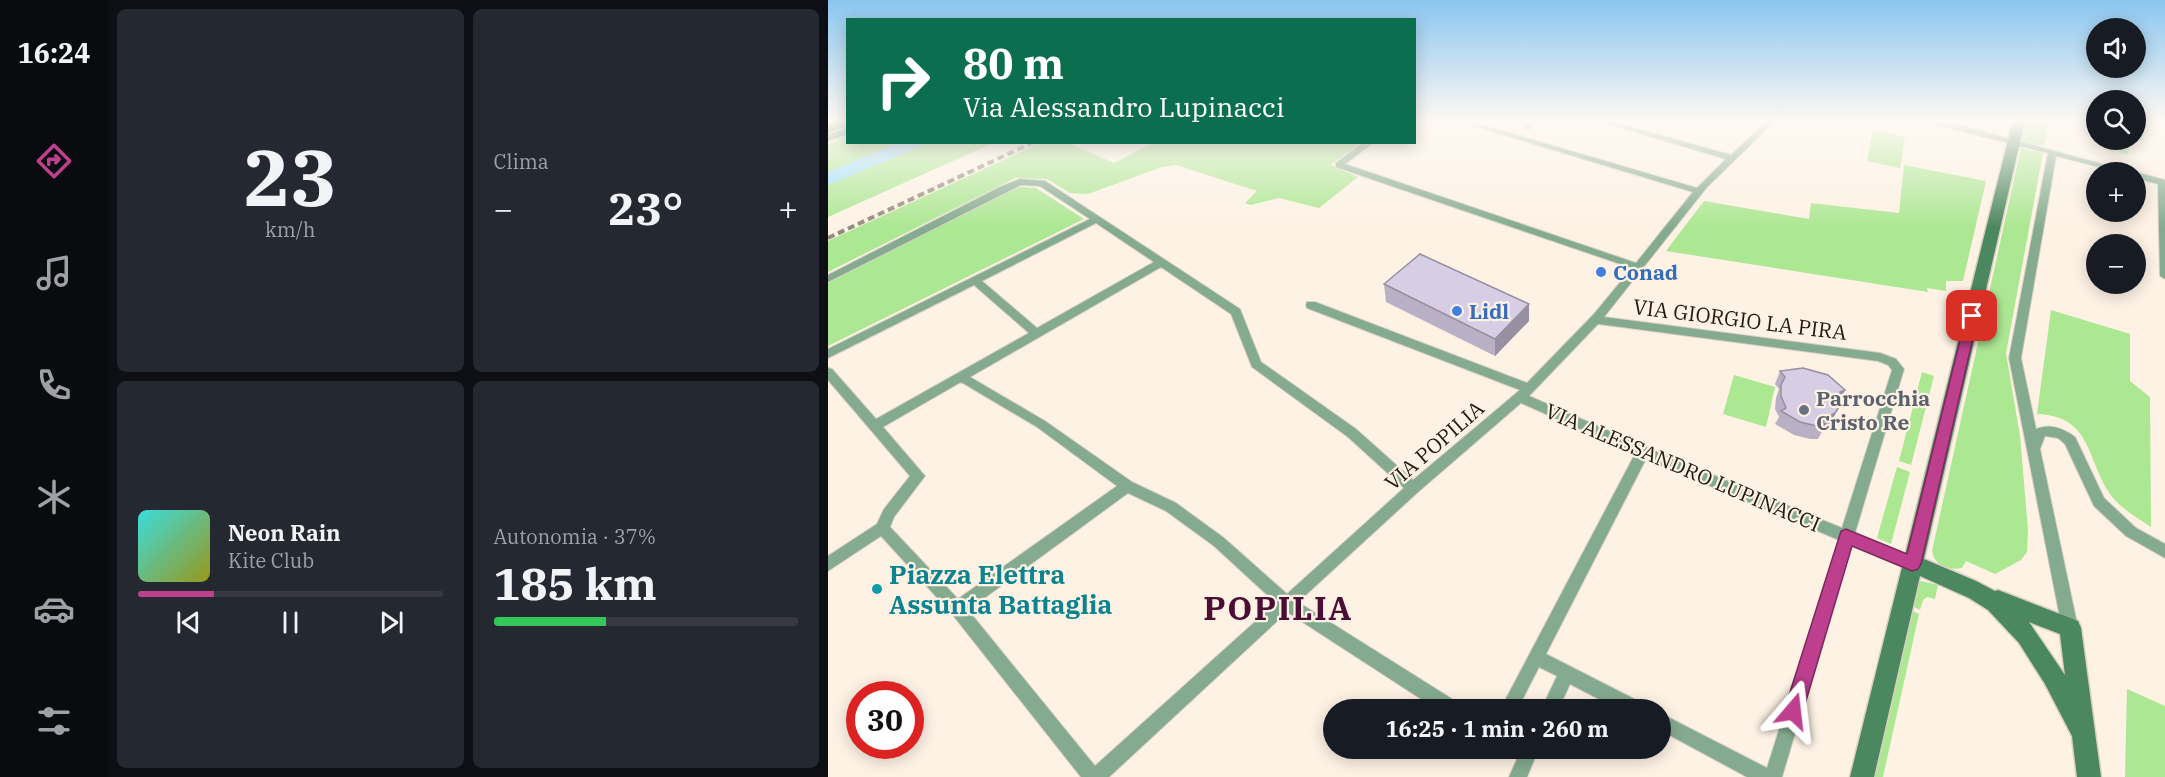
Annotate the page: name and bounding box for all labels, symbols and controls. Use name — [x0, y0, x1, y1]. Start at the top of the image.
map controls — [2086, 18, 2146, 294]
button: sound — [2086, 18, 2146, 78]
text: 16:24 — [18, 35, 90, 70]
text: 80 m — [963, 36, 1064, 91]
icon: right — [864, 42, 942, 120]
text: Via Alessandro Lupinacci — [963, 89, 1284, 124]
button: search — [2086, 90, 2146, 150]
text: 23 — [243, 126, 337, 227]
icon: directions — [33, 140, 75, 182]
text: Clima — [494, 148, 549, 175]
button: + — [2086, 162, 2146, 222]
text: 23° — [608, 179, 683, 237]
text: − — [494, 187, 513, 230]
text: + — [778, 187, 798, 230]
text: km/h — [265, 216, 316, 243]
button: − — [2086, 234, 2146, 294]
icon: music — [33, 252, 75, 294]
place label: Conad — [1613, 258, 1678, 286]
marker: Conad — [1594, 265, 1608, 279]
pin — [1946, 290, 1997, 341]
street label: VIA GIORGIO LA PIRA — [1631, 292, 1849, 346]
place label: Lidl — [1469, 297, 1509, 325]
icon: arrive — [1955, 299, 1988, 332]
marker: Lidl — [1450, 304, 1464, 318]
icon: phone — [33, 364, 75, 406]
place label: Parrocchia Cristo Re — [1816, 384, 1930, 436]
street label: VIA POPILIA — [1378, 394, 1490, 496]
street label: VIA ALESSANDRO LUPINACCI — [1541, 396, 1825, 538]
marker: Parrocchia Cristo Re — [1797, 403, 1811, 417]
icon: climate — [33, 476, 75, 518]
text: Neon Rain — [228, 518, 341, 547]
text: Autonomia · 37% — [494, 523, 656, 550]
text: Kite Club — [228, 547, 314, 574]
text: 185 km — [494, 554, 657, 612]
place label: Piazza Elettra Assunta Battaglia — [889, 557, 1113, 621]
marker: Piazza Elettra Assunta Battaglia — [870, 582, 884, 596]
district label: POPILIA — [1203, 586, 1353, 629]
icon: car — [33, 588, 75, 630]
icon: previous — [172, 606, 205, 639]
icon: pause — [274, 606, 307, 639]
icon: next — [375, 606, 408, 639]
position arrow — [1761, 679, 1825, 743]
speed limit sign: 30 — [846, 681, 924, 759]
icon: filters — [33, 700, 75, 742]
text: 16:25 · 1 min · 260 m — [1385, 714, 1609, 743]

